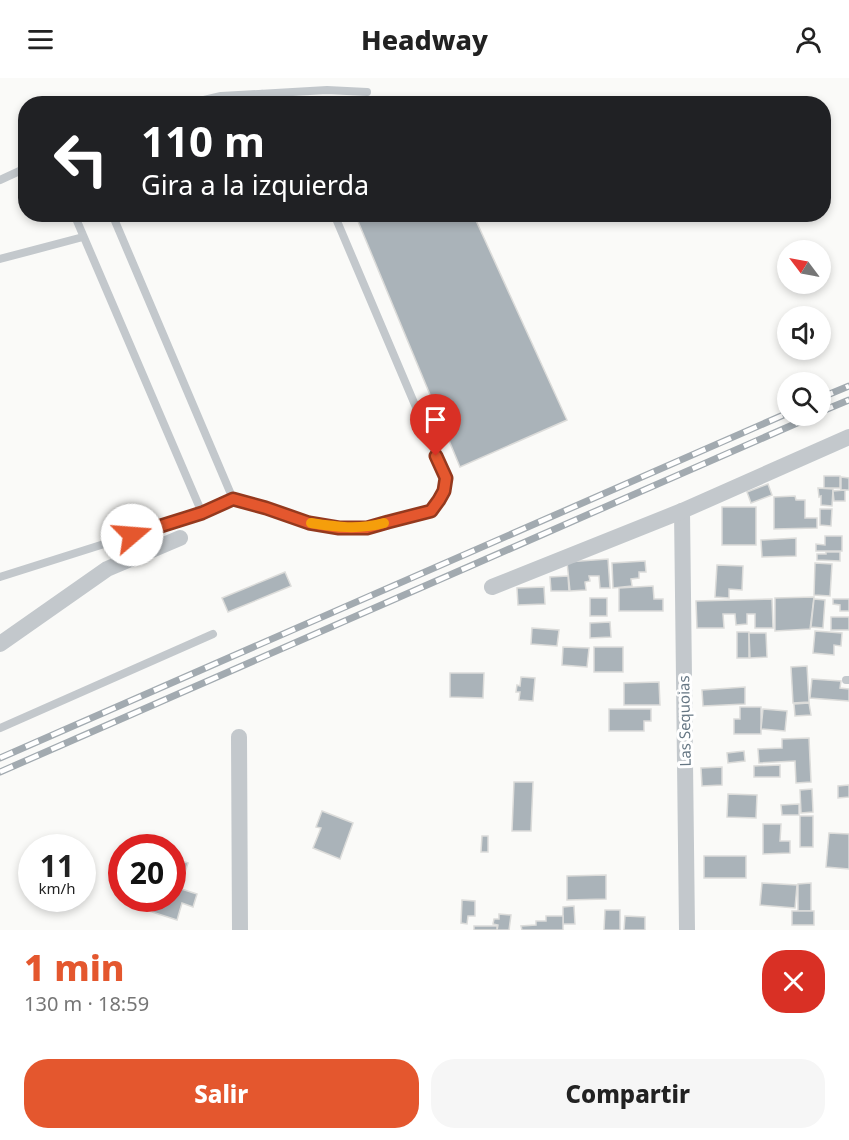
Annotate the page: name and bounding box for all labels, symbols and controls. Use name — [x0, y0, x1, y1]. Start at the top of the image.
text: Headway — [361, 21, 488, 58]
icon: menu — [24, 23, 57, 56]
icon: person — [792, 23, 825, 56]
text: 110 m — [141, 112, 265, 169]
icon: left — [42, 120, 120, 198]
text: Gira a la izquierda — [141, 166, 369, 203]
north arrow — [777, 240, 831, 294]
map controls — [777, 240, 831, 426]
button: sound — [777, 306, 831, 360]
button: search — [777, 372, 831, 426]
pin — [410, 394, 461, 456]
icon: arrive — [419, 403, 452, 436]
position arrow — [100, 503, 164, 567]
street label: Las Sequoias — [673, 675, 695, 767]
speed limit sign: 20 — [108, 834, 186, 912]
text: 11 — [40, 845, 74, 886]
text: km/h — [39, 878, 75, 898]
text: 1 min — [24, 943, 125, 992]
button: close — [762, 950, 825, 1013]
text: 130 m · 18:59 — [24, 990, 149, 1017]
button: Salir — [24, 1059, 419, 1128]
button: Compartir — [431, 1059, 825, 1128]

